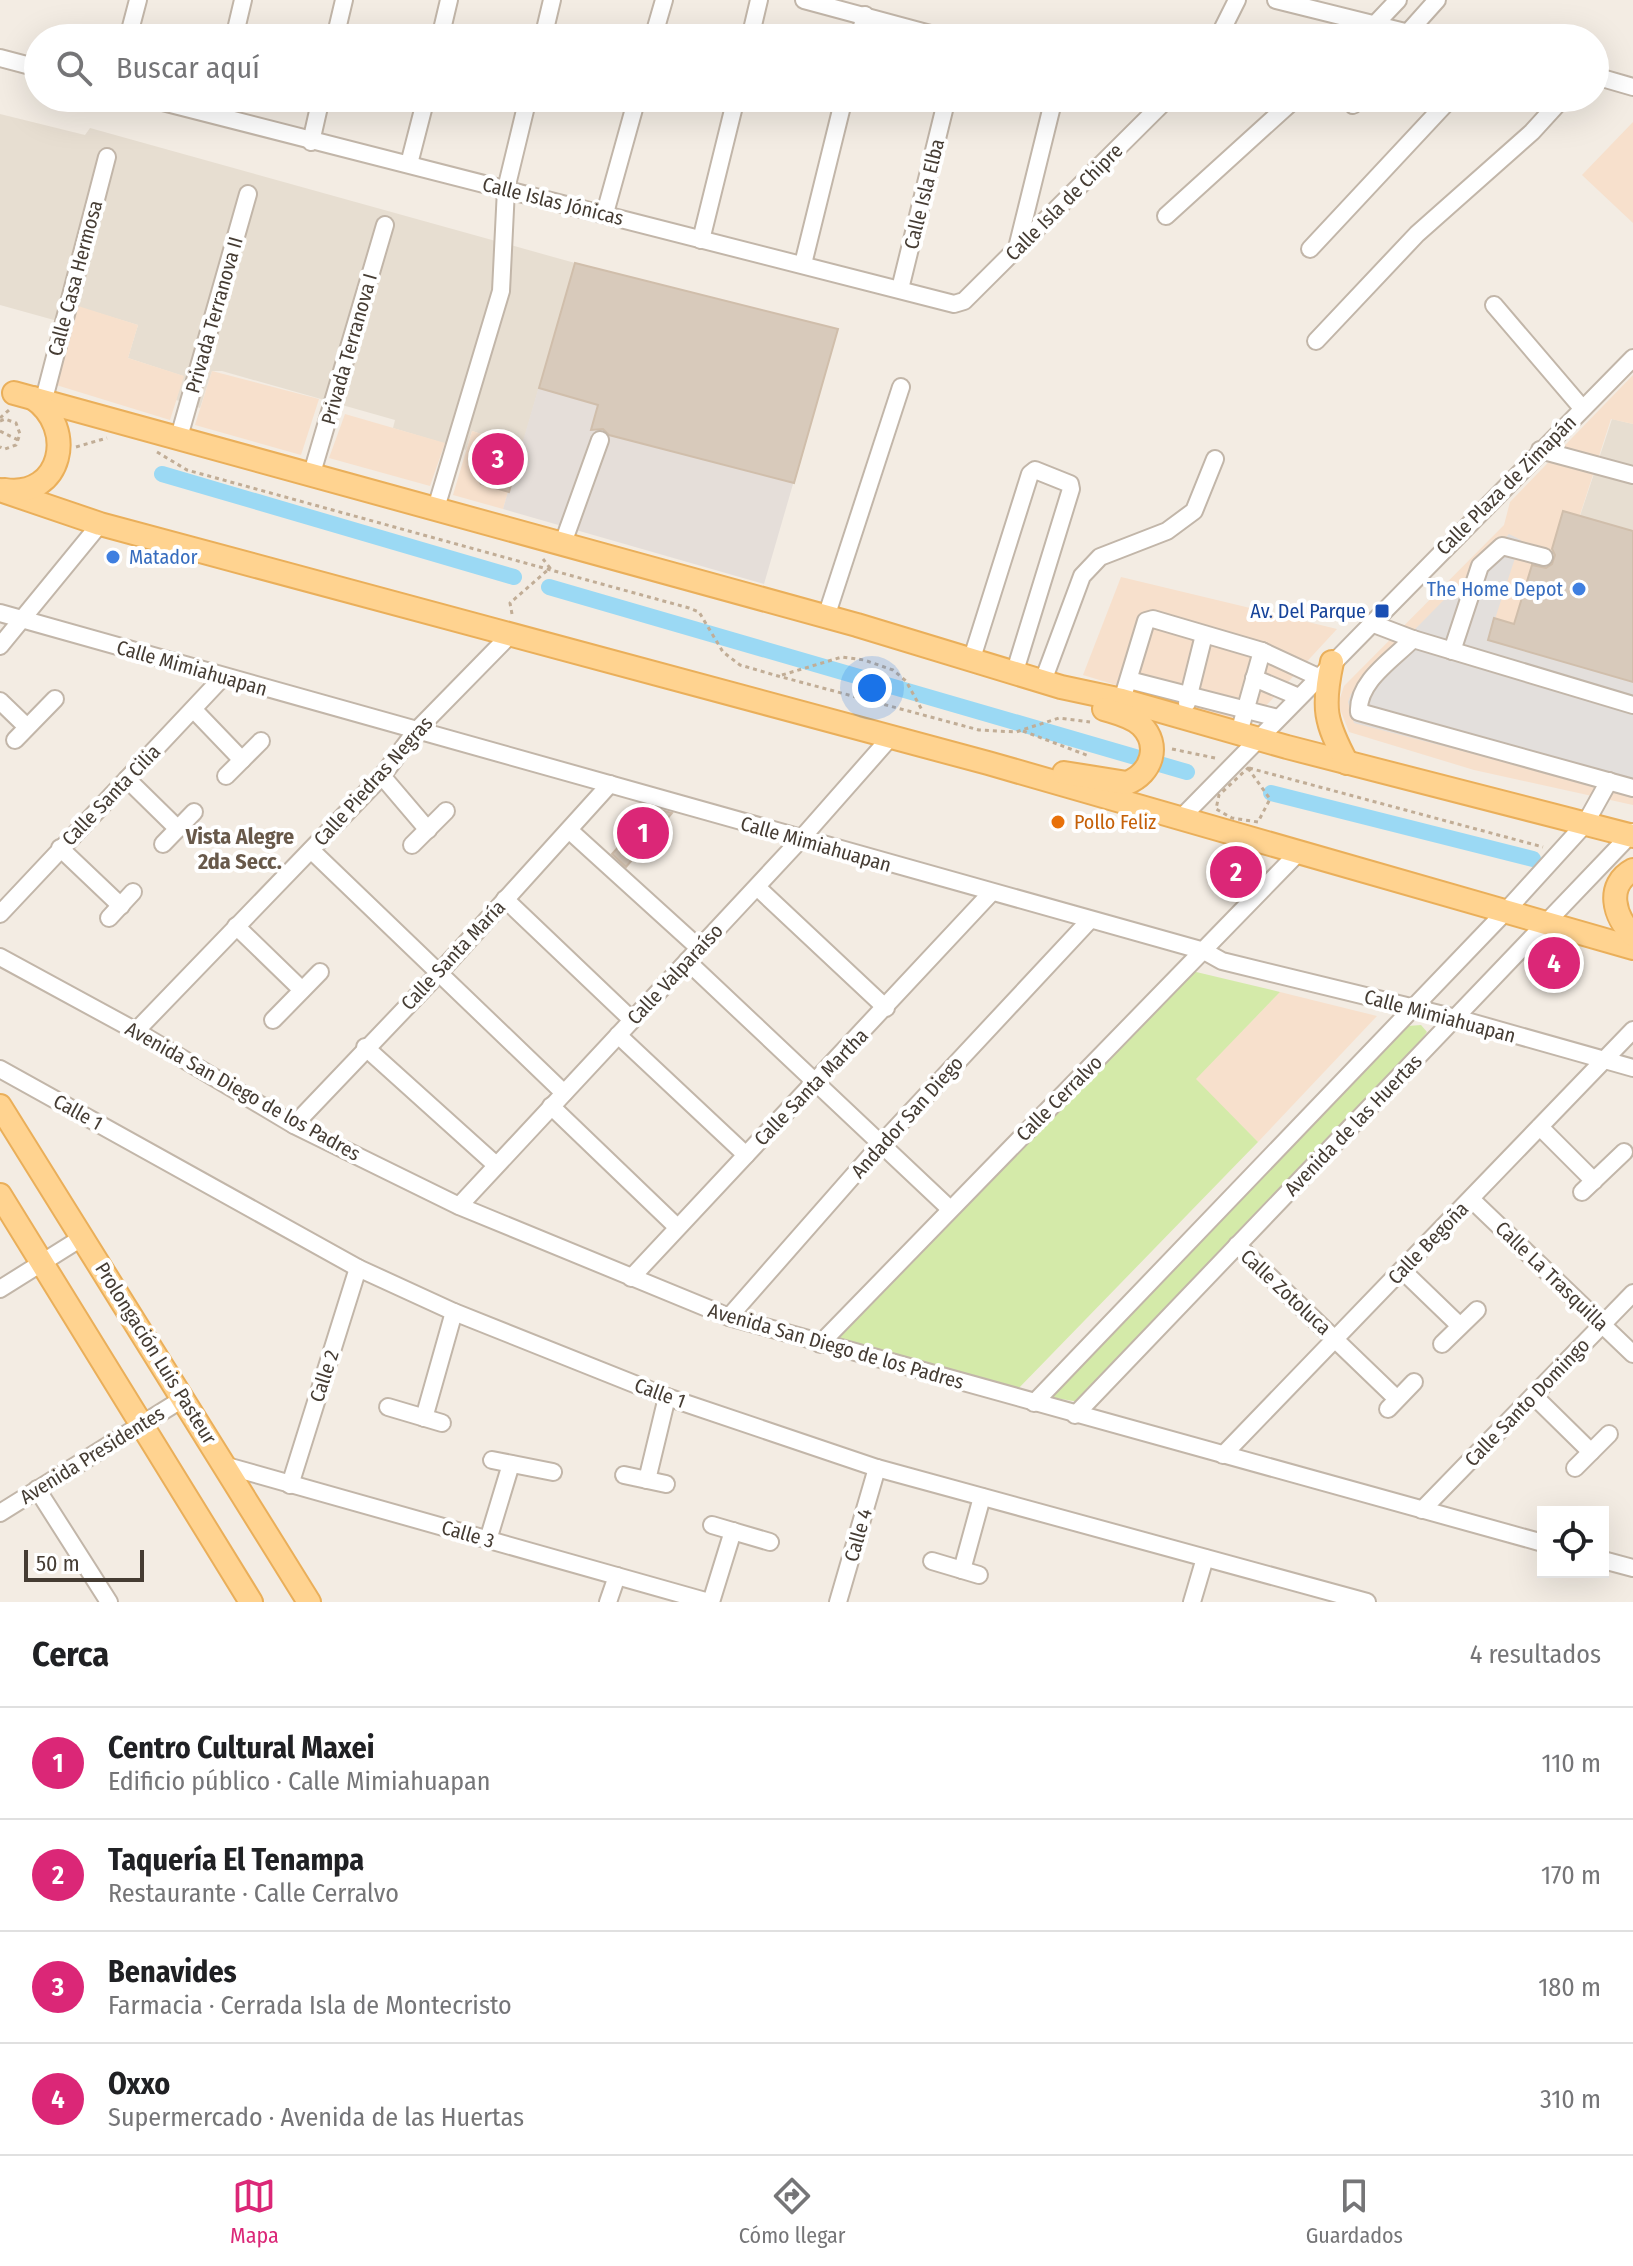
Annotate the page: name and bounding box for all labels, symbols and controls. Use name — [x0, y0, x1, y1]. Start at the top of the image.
search box — [24, 24, 1609, 112]
icon: search — [52, 46, 96, 90]
text: Buscar aquí — [116, 50, 260, 86]
street label: Calle Isla Elba — [899, 136, 949, 252]
street label: Calle Isla de Chipre — [1000, 138, 1128, 266]
street label: Calle Islas Jónicas — [480, 172, 626, 230]
street label: Calle Casa Hermosa — [43, 198, 107, 358]
street label: Privada Terranova II — [180, 234, 248, 396]
street label: Privada Terranova I — [316, 271, 382, 427]
street label: Calle Plaza de Zimapán — [1431, 410, 1581, 560]
pin: 3 — [472, 429, 524, 489]
place label: Matador — [129, 545, 197, 569]
marker: Matador — [104, 548, 122, 566]
place label: The Home Depot — [1427, 577, 1563, 601]
marker: The Home Depot — [1570, 580, 1588, 598]
place label: Av. Del Parque — [1250, 599, 1366, 623]
marker: Av. Del Parque — [1373, 602, 1391, 620]
street label: Calle Mimiahuapan — [114, 635, 270, 701]
your location — [852, 668, 892, 708]
street label: Calle Piedras Negras — [309, 711, 437, 851]
street label: Calle Santa Cilia — [57, 740, 165, 850]
pin: 1 — [617, 803, 669, 863]
place label: Pollo Feliz — [1074, 810, 1156, 834]
street label: Calle Mimiahuapan — [738, 811, 894, 877]
marker: Pollo Feliz — [1049, 813, 1067, 831]
district label: Vista Alegre 2da Secc. — [185, 823, 294, 875]
pin: 2 — [1210, 842, 1262, 902]
street label: Calle Santa María — [396, 895, 510, 1015]
street label: Calle Valparaíso — [622, 919, 728, 1029]
pin: 4 — [1528, 933, 1580, 993]
street label: Calle Mimiahuapan — [1362, 984, 1518, 1048]
street label: Avenida San Diego de los Padres — [121, 1016, 365, 1166]
street label: Calle Santa Martha — [749, 1023, 873, 1151]
street label: Avenida de las Huertas — [1279, 1049, 1427, 1201]
street label: Calle Cerralvo — [1011, 1050, 1107, 1146]
street label: Andador San Diego — [846, 1051, 968, 1183]
street label: Calle 1 — [49, 1089, 107, 1135]
street label: Calle Begoña — [1383, 1197, 1473, 1289]
street label: Calle La Trasquilla — [1491, 1216, 1613, 1336]
street label: Calle Zotoluca — [1236, 1244, 1336, 1340]
street label: Prolongación Luis Pasteur — [90, 1258, 222, 1448]
street label: Avenida San Diego de los Padres — [705, 1298, 967, 1394]
street label: Calle Santo Domingo — [1460, 1333, 1594, 1471]
street label: Calle 2 — [304, 1347, 344, 1405]
street label: Calle 1 — [631, 1373, 689, 1413]
street label: Avenida Presidentes — [15, 1401, 169, 1509]
street label: Calle 4 — [839, 1505, 877, 1564]
map controls — [1537, 1506, 1609, 1578]
button: locate — [1537, 1506, 1609, 1578]
street label: Calle 3 — [439, 1515, 497, 1553]
scale bar — [24, 1546, 144, 1582]
text: 50 m — [36, 1550, 80, 1577]
text: Cerca — [32, 1634, 109, 1675]
text: 4 resultados — [1470, 1639, 1601, 1670]
text: Centro Cultural Maxei — [108, 1730, 374, 1766]
text: 1 — [53, 1748, 64, 1779]
text: 110 m — [1541, 1748, 1601, 1779]
text: Edificio público · Calle Mimiahuapan — [108, 1766, 490, 1797]
text: Taquería El Tenampa — [108, 1842, 364, 1878]
text: 2 — [52, 1860, 64, 1891]
text: 170 m — [1541, 1860, 1601, 1891]
text: Restaurante · Calle Cerralvo — [108, 1878, 399, 1909]
text: Benavides — [108, 1954, 237, 1990]
text: 3 — [52, 1972, 64, 2003]
text: 180 m — [1538, 1972, 1601, 2003]
text: Farmacia · Cerrada Isla de Montecristo — [108, 1990, 512, 2021]
text: Oxxo — [108, 2066, 170, 2102]
text: 4 — [51, 2084, 65, 2115]
text: 310 m — [1540, 2084, 1601, 2115]
text: Supermercado · Avenida de las Huertas — [108, 2102, 524, 2133]
tab: Mapa — [230, 2174, 279, 2249]
tab: Cómo llegar — [739, 2174, 846, 2249]
tab: Guardados — [1306, 2174, 1403, 2249]

